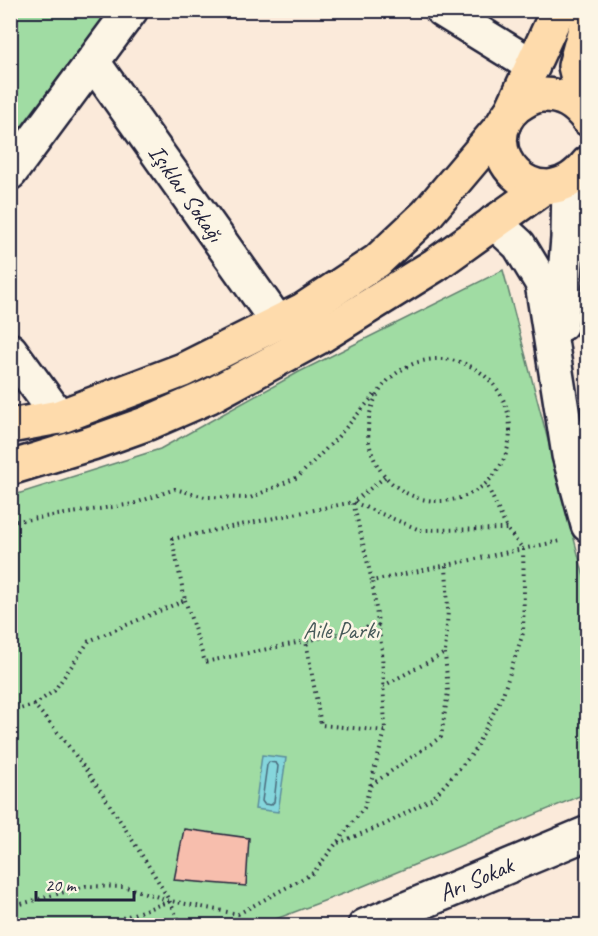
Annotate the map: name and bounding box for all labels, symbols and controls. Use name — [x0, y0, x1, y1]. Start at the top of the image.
street label: Işıklar Sokağı — [142, 139, 231, 249]
park label: Aile Parkı — [303, 615, 381, 645]
street label: Arı Sokak — [434, 849, 520, 908]
scale bar — [36, 864, 134, 902]
text: 20 m — [45, 874, 78, 896]

